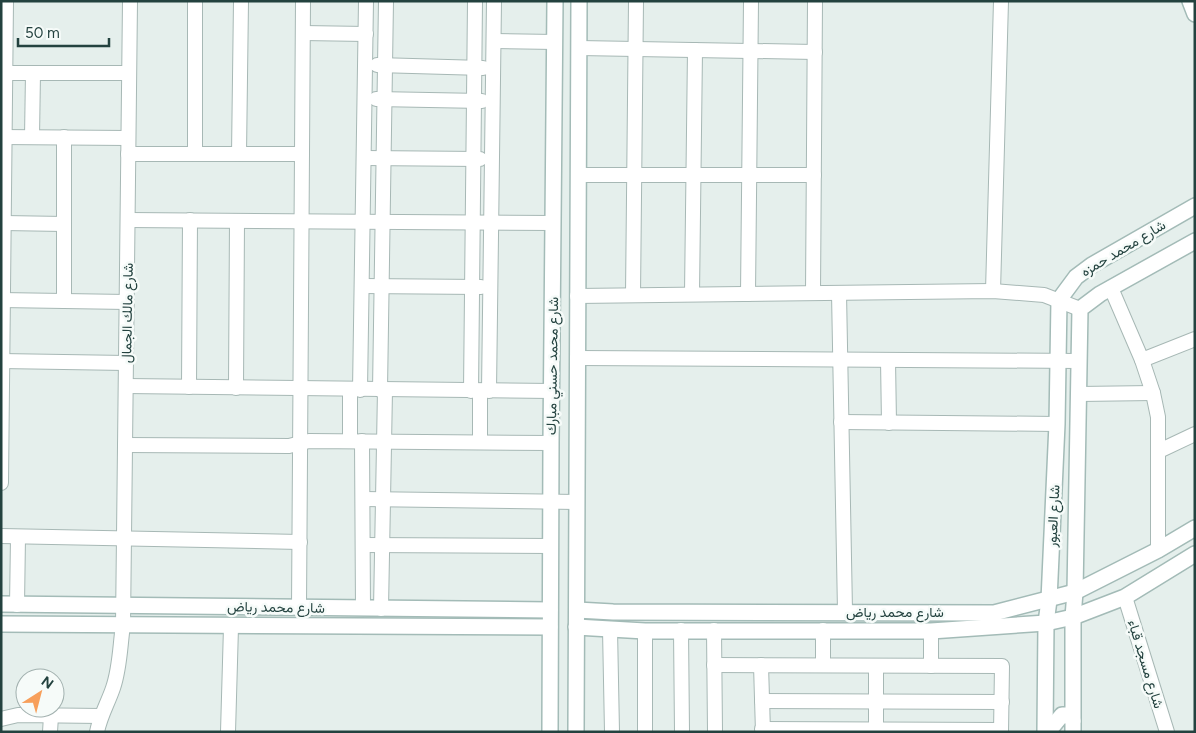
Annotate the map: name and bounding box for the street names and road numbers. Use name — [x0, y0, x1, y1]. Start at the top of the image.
street label: شارع محمد حمزه — [1078, 216, 1170, 282]
street label: شارع مالك الجمال — [118, 263, 139, 363]
street label: شارع محمد حسني مبارك — [543, 297, 565, 435]
street label: شارع العبور — [1043, 484, 1066, 549]
street label: شارع محمد رياض — [227, 598, 325, 619]
street label: شارع محمد رياض — [846, 604, 944, 623]
street label: شارع مسجد قباء — [1122, 618, 1167, 711]

